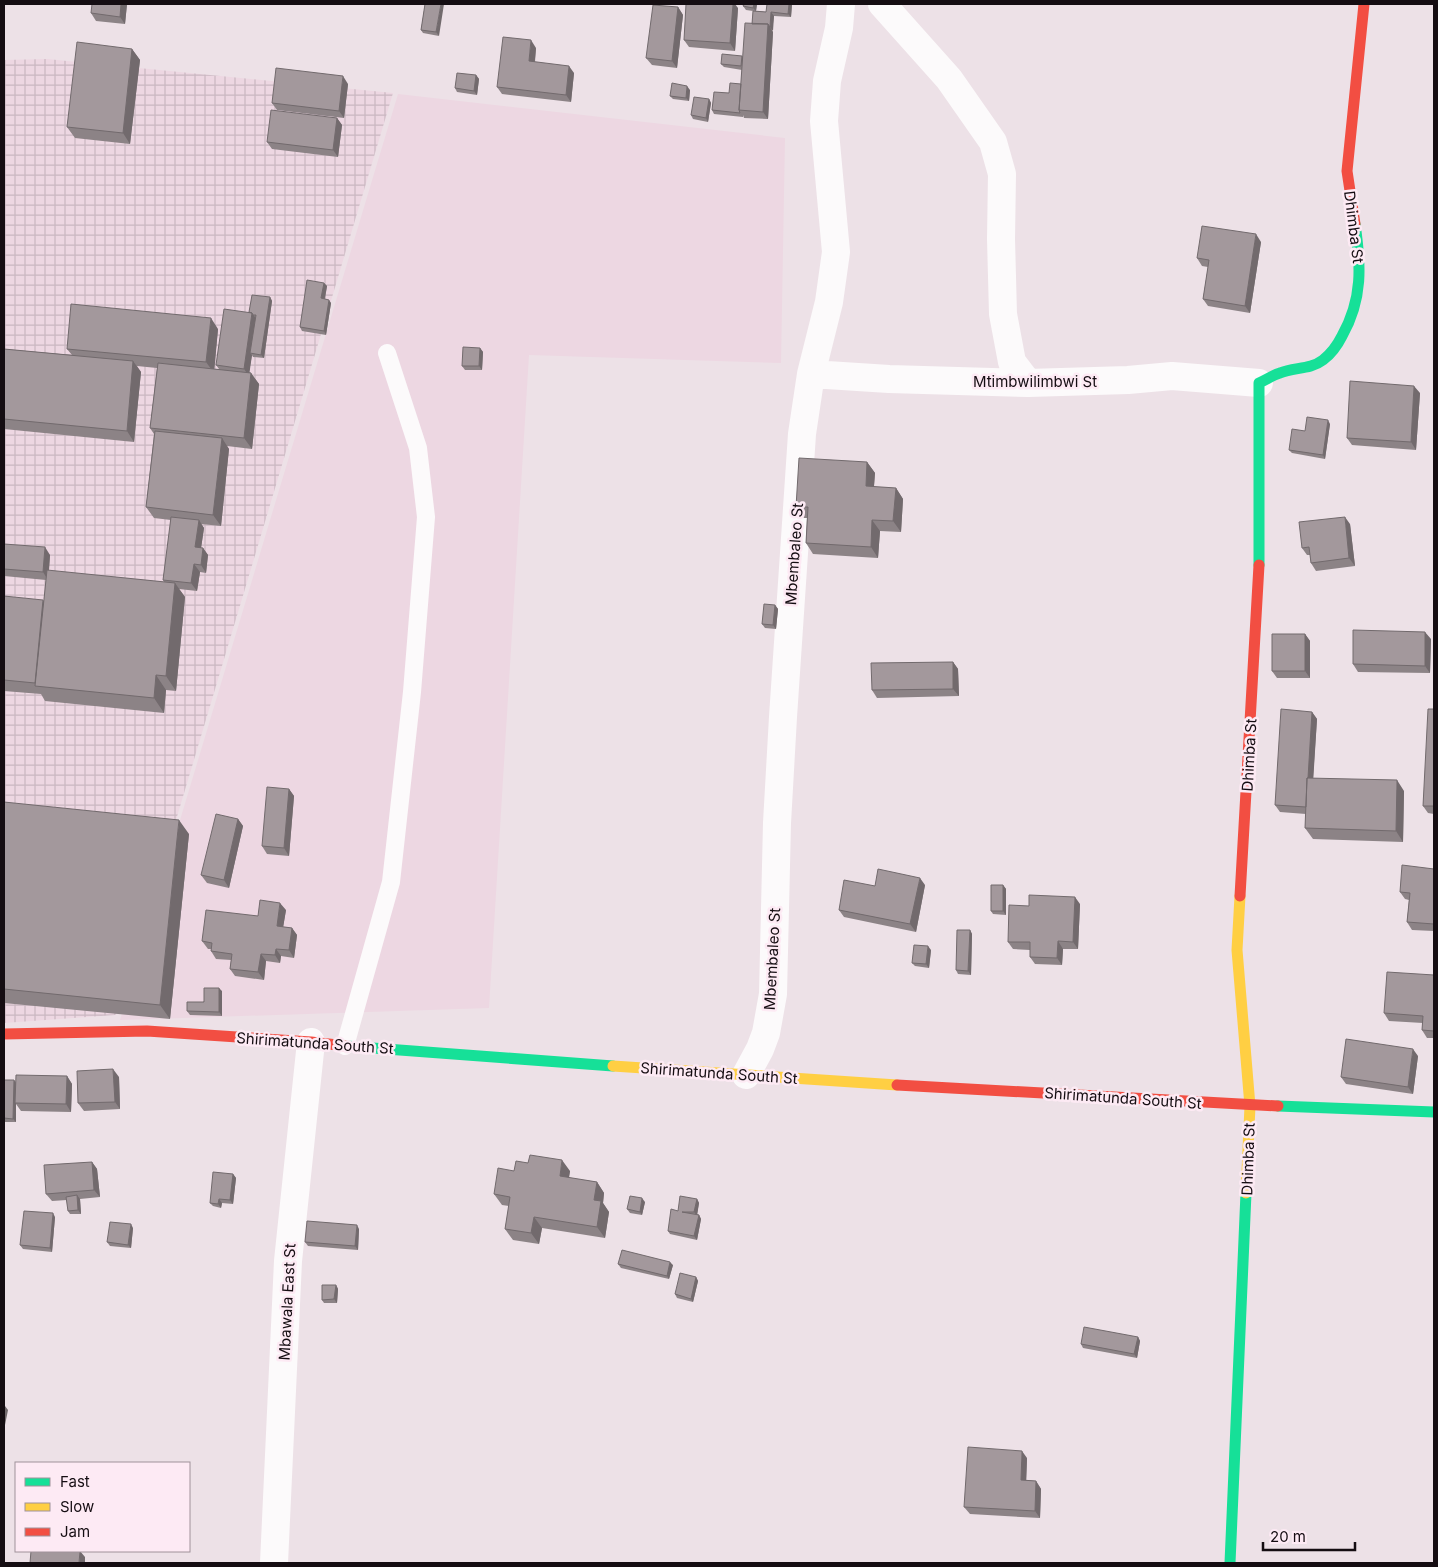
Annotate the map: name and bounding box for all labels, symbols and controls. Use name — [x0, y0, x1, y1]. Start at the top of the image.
street label: Dhimba St — [1340, 190, 1368, 264]
street label: Mtimbwilimbwi St — [973, 372, 1097, 391]
street label: Mbembaleo St — [781, 502, 807, 606]
street label: Dhimba St — [1238, 718, 1260, 792]
street label: Mbembaleo St — [760, 907, 784, 1011]
street label: Shirimatunda South St — [236, 1028, 394, 1058]
street label: Shirimatunda South St — [640, 1058, 798, 1088]
street label: Shirimatunda South St — [1044, 1083, 1202, 1113]
street label: Dhimba St — [1237, 1122, 1259, 1196]
street label: Mbawala East St — [274, 1243, 300, 1361]
legend — [15, 1462, 190, 1552]
text: Fast — [60, 1472, 90, 1491]
text: Slow — [60, 1497, 94, 1516]
scale bar — [1263, 1520, 1356, 1552]
text: Jam — [60, 1522, 90, 1541]
text: 20 m — [1270, 1527, 1306, 1546]

